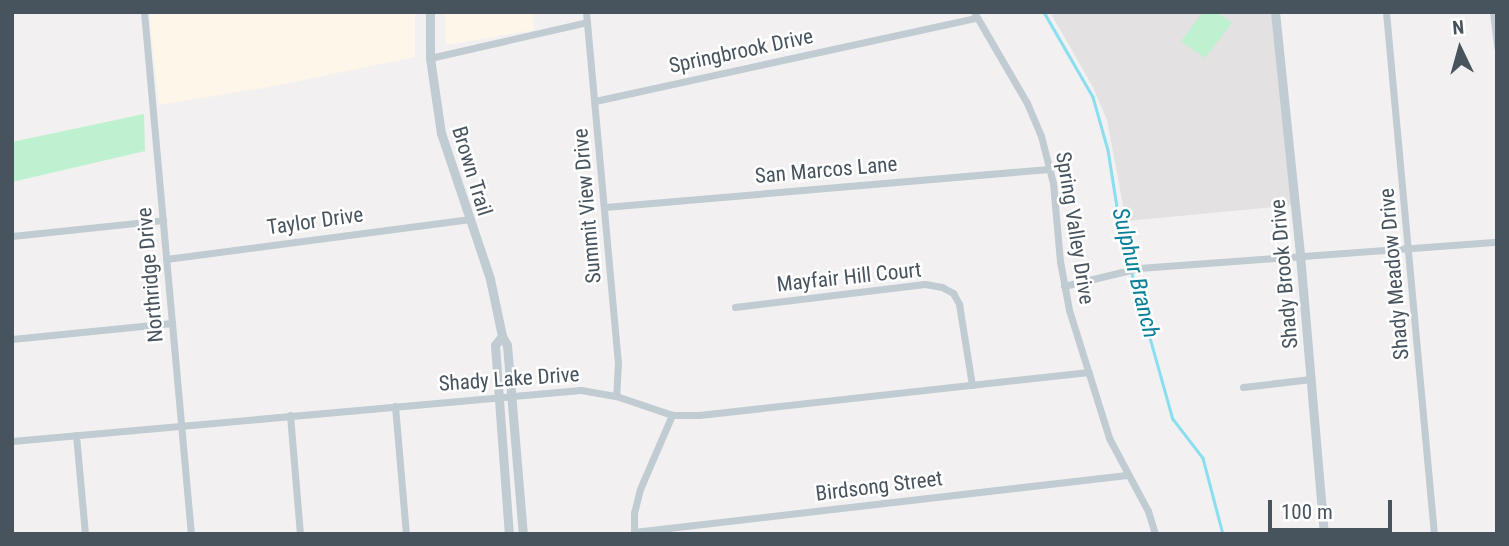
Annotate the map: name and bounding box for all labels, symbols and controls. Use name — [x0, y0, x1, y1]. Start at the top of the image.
north arrow — [1425, 14, 1495, 84]
text: N — [1451, 16, 1465, 40]
street label: Springbrook Drive — [667, 23, 815, 79]
street label: Brown Trail — [446, 123, 498, 219]
street label: Summit View Drive — [568, 128, 606, 284]
street label: Spring Valley Drive — [1051, 150, 1099, 306]
street label: San Marcos Lane — [754, 151, 898, 189]
street label: Shady Meadow Drive — [1374, 187, 1414, 361]
street label: Shady Brook Drive — [1265, 198, 1303, 350]
street label: Taylor Drive — [265, 202, 365, 240]
water label: Sulphur Branch — [1106, 205, 1164, 341]
street label: Northridge Drive — [132, 206, 168, 344]
street label: Mayfair Hill Court — [775, 257, 923, 297]
street label: Shady Lake Drive — [438, 362, 580, 396]
street label: Birdsong Street — [814, 466, 944, 506]
scale bar — [1271, 486, 1395, 530]
text: 100 m — [1281, 500, 1333, 524]

